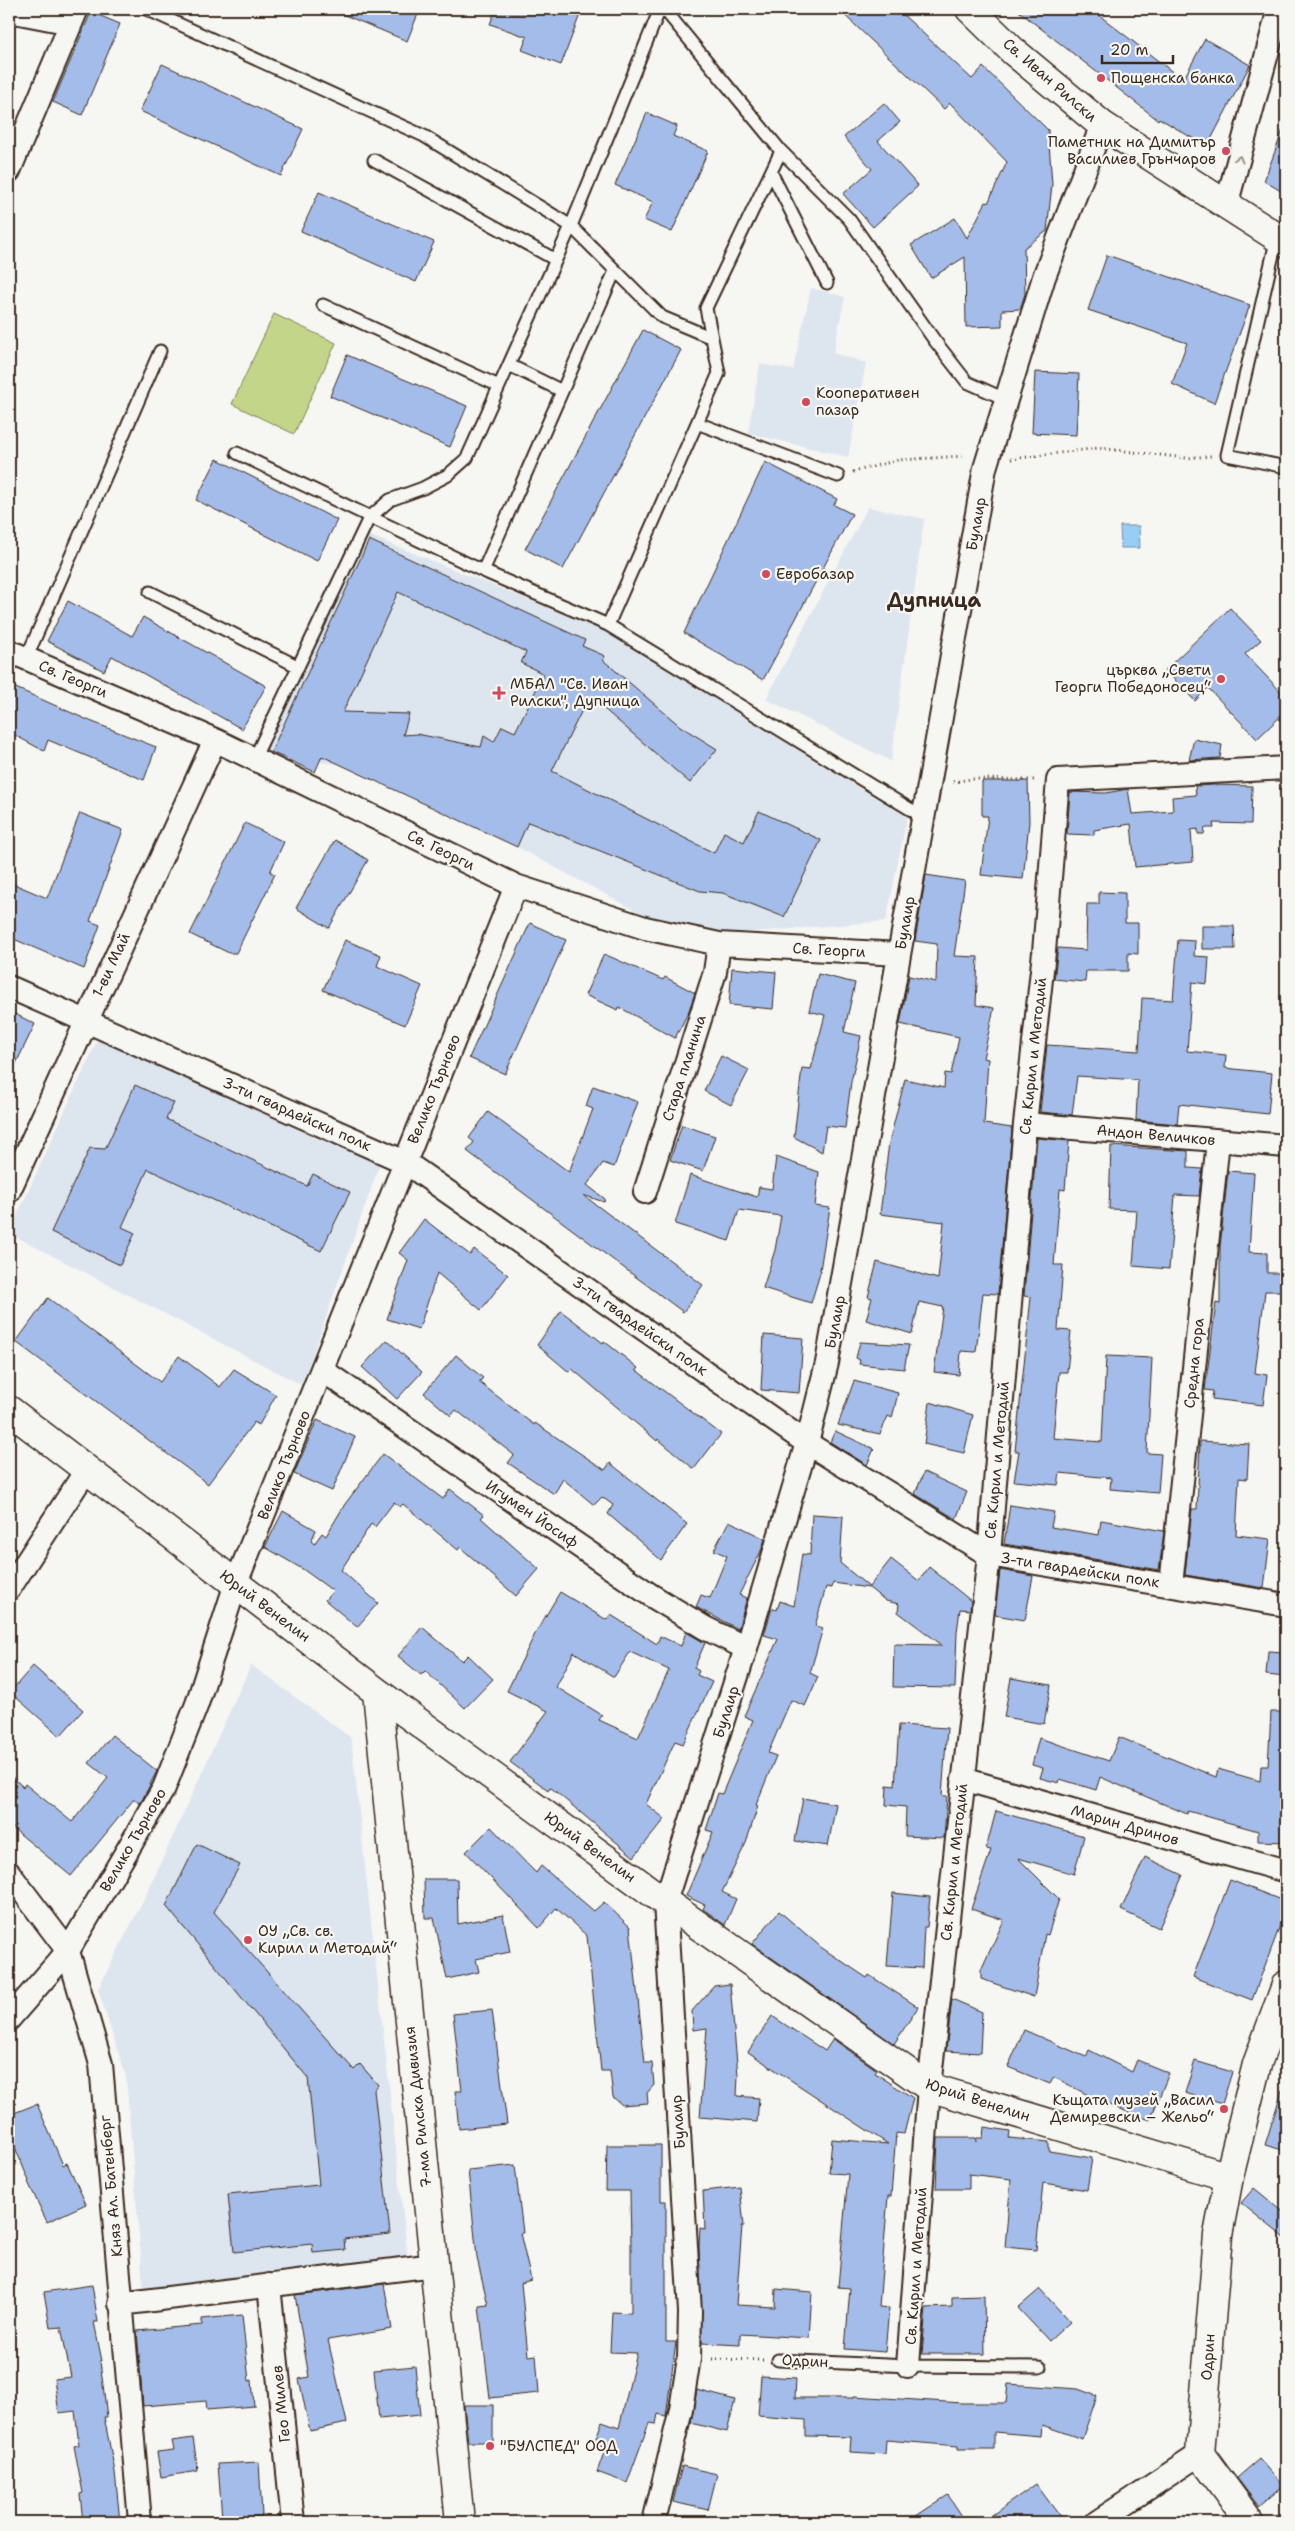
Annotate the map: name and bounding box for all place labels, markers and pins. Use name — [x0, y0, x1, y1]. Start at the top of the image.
place label: Пощенска банка — [1111, 68, 1235, 88]
marker: Пощенска банка — [1095, 72, 1107, 84]
place label: Паметник на Димитър Василиев Грънчаров — [1048, 132, 1216, 169]
marker: Паметник на Димитър Василиев Грънчаров — [1220, 145, 1232, 157]
place label: Кооперативен пазар — [816, 383, 920, 420]
marker: Кооперативен пазар — [800, 396, 812, 408]
place label: Евробазар — [776, 564, 854, 584]
marker: Евробазар — [760, 568, 772, 580]
place label: църква „Свети Георги Победоносец“ — [1055, 660, 1211, 697]
marker: църква „Свети Георги Победоносец“ — [1215, 673, 1227, 685]
place label: МБАЛ "Св. Иван Рилски", Дупница — [510, 674, 640, 711]
marker: МБАЛ "Св. Иван Рилски", Дупница — [492, 686, 506, 700]
place label: ОУ „Св. св. Кирил и Методий“ — [258, 1921, 397, 1958]
marker: ОУ „Св. св. Кирил и Методий“ — [242, 1934, 254, 1946]
place label: Къщата музей „Васил Демиревски – Жельо“ — [1050, 2090, 1215, 2127]
marker: Къщата музей „Васил Демиревски – Жельо“ — [1218, 2103, 1230, 2115]
place label: "БУЛСПЕД" ООД — [500, 2436, 618, 2456]
marker: "БУЛСПЕД" ООД — [484, 2440, 496, 2452]

